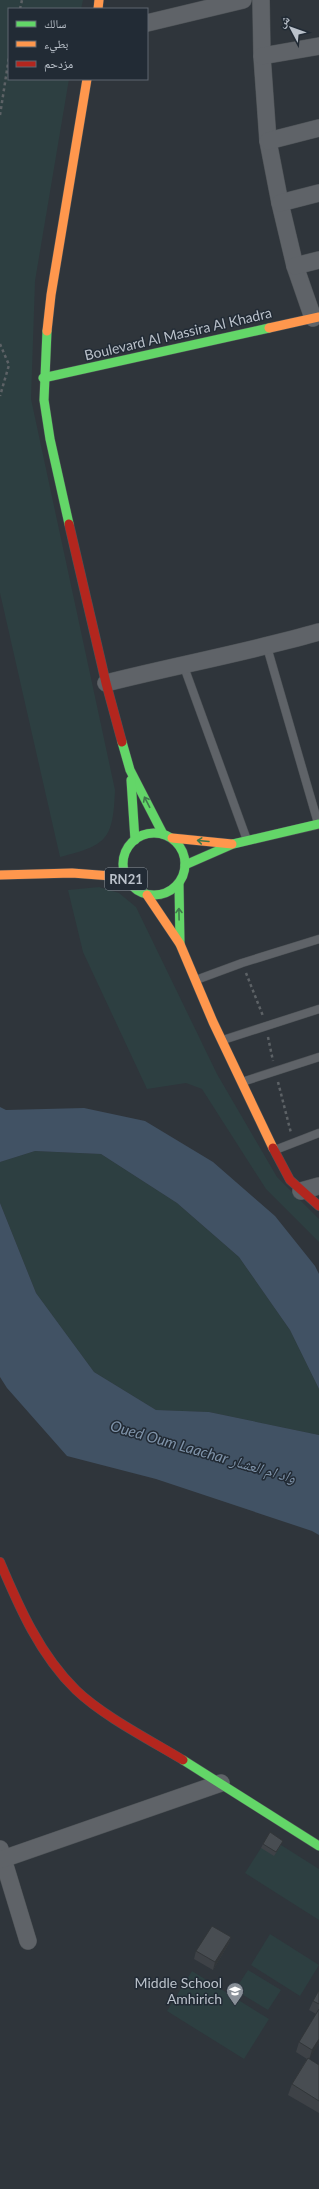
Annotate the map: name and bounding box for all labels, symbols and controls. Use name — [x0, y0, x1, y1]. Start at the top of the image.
legend — [8, 8, 148, 80]
north arrow — [271, 8, 311, 48]
text: ش — [274, 12, 294, 31]
text: سالك — [44, 16, 66, 31]
text: بطيء — [44, 36, 68, 54]
text: مزدحم — [44, 56, 73, 72]
street label: Boulevard Al Massira Al Khadra — [83, 304, 273, 363]
one-way arrow — [143, 797, 150, 809]
one-way arrow — [197, 837, 210, 845]
road number: RN21 — [105, 868, 147, 890]
one-way arrow — [175, 908, 183, 921]
water label: Oued Oum Laachar واد ام العشار — [108, 1416, 298, 1488]
place label: Middle School Amhirich — [135, 1974, 222, 2007]
school or university icon: Middle School Amhirich — [225, 1981, 245, 2006]

